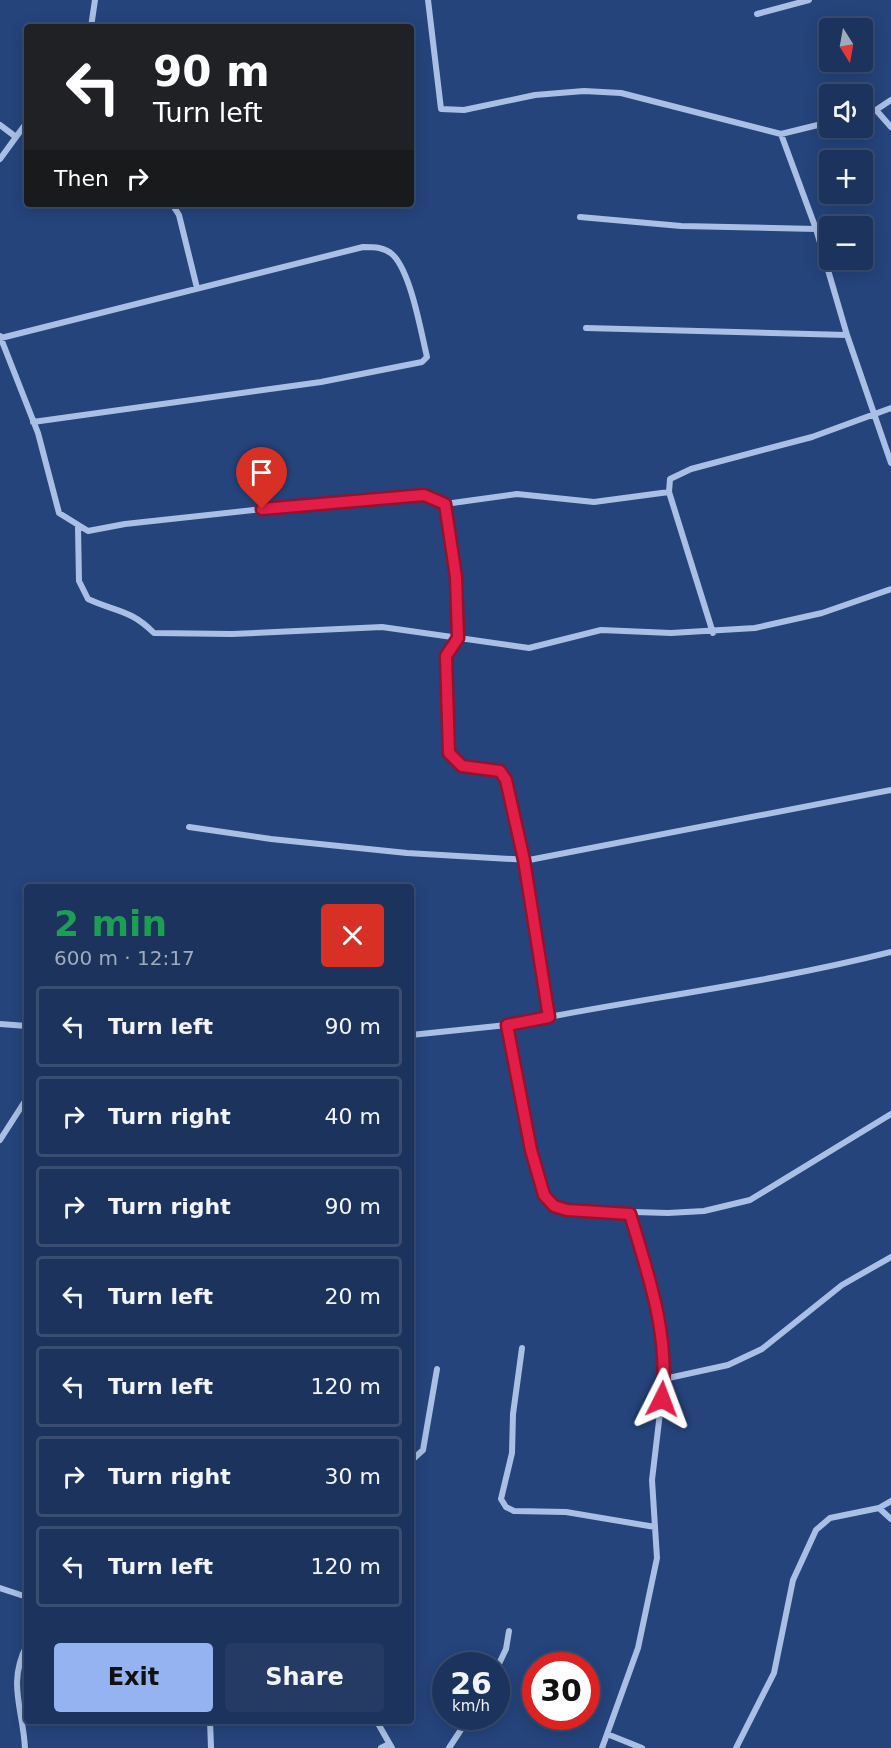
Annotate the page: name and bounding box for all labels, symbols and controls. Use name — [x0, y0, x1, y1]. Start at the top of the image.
north arrow — [819, 18, 873, 72]
map controls — [819, 18, 873, 270]
text: 90 m — [153, 47, 270, 96]
icon: left — [54, 48, 132, 126]
button: sound — [819, 84, 873, 138]
text: Turn left — [153, 97, 263, 128]
button: + — [819, 150, 873, 204]
icon: right — [121, 162, 154, 195]
text: Then — [54, 166, 109, 191]
button: − — [819, 216, 873, 270]
pin — [236, 447, 287, 509]
icon: arrive — [245, 456, 278, 489]
text: 2 min — [54, 903, 167, 944]
button: close — [321, 904, 384, 967]
text: 600 m · 12:17 — [54, 946, 195, 970]
icon: left — [57, 1010, 90, 1043]
text: Turn left — [108, 1014, 213, 1039]
text: 90 m — [325, 1014, 381, 1039]
icon: right — [57, 1100, 90, 1133]
text: Turn right — [108, 1104, 231, 1129]
text: 40 m — [325, 1104, 381, 1129]
icon: right — [57, 1190, 90, 1223]
text: Turn right — [108, 1194, 231, 1219]
text: 90 m — [325, 1194, 381, 1219]
icon: left — [57, 1280, 90, 1313]
text: Turn left — [108, 1284, 213, 1309]
text: 20 m — [325, 1284, 381, 1309]
position arrow — [630, 1367, 694, 1431]
icon: left — [57, 1370, 90, 1403]
text: Turn left — [108, 1374, 213, 1399]
text: 120 m — [311, 1374, 381, 1399]
icon: right — [57, 1460, 90, 1493]
text: Turn right — [108, 1464, 231, 1489]
text: 30 m — [325, 1464, 381, 1489]
icon: left — [57, 1550, 90, 1583]
text: Turn left — [108, 1554, 213, 1579]
text: 120 m — [311, 1554, 381, 1579]
button: Exit — [54, 1643, 213, 1712]
button: Share — [225, 1643, 384, 1712]
speed limit sign: 30 — [522, 1652, 600, 1730]
text: 26 — [450, 1666, 492, 1701]
text: km/h — [452, 1697, 490, 1715]

